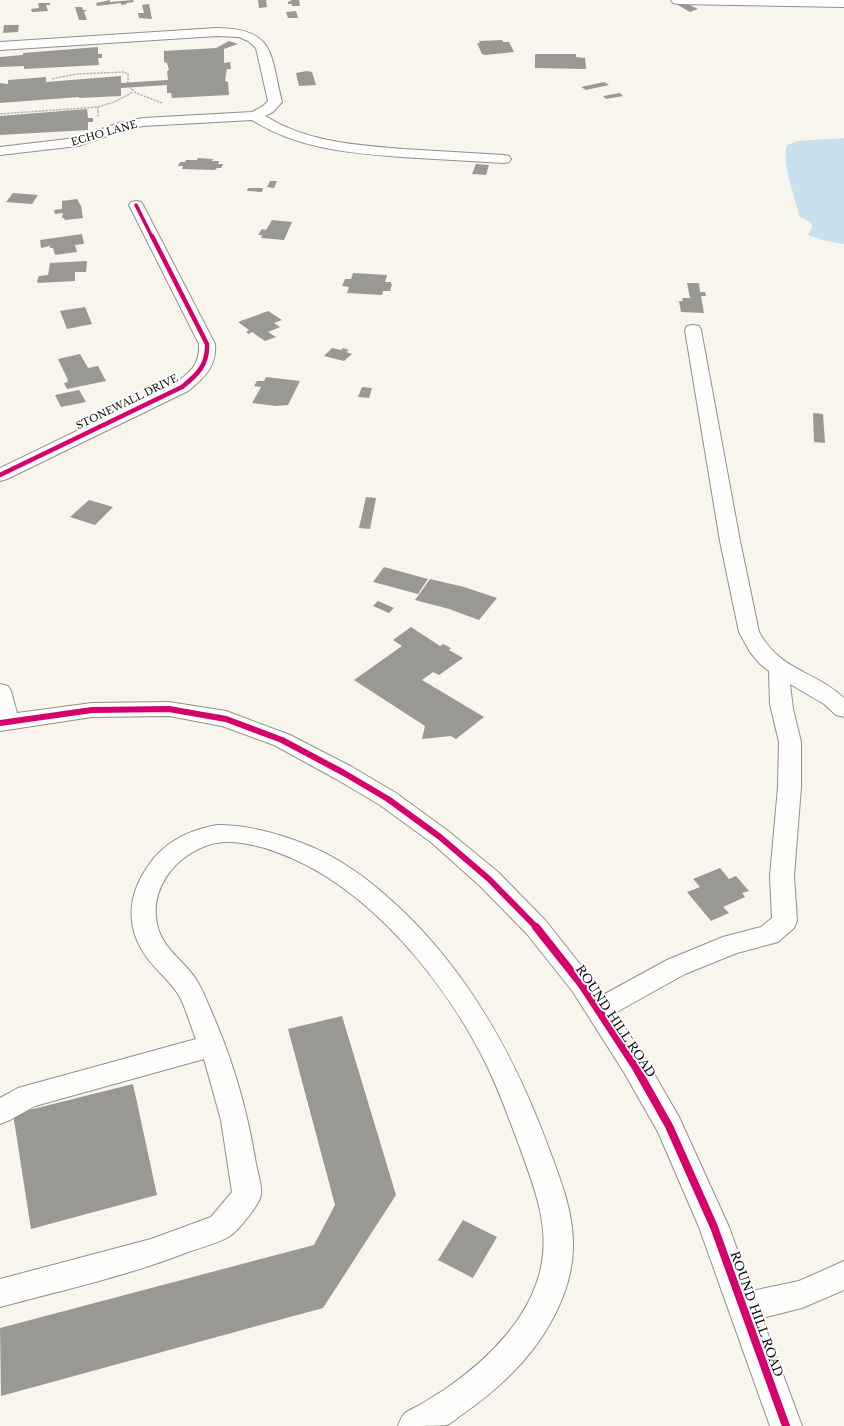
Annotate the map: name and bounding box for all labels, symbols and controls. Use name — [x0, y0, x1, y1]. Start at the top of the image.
street label: ECHO LANE — [70, 117, 138, 149]
street label: STONEWALL DRIVE — [74, 372, 180, 432]
street label: ROUND HILL ROAD — [573, 962, 659, 1080]
street label: ROUND HILL ROAD — [727, 1249, 787, 1379]

